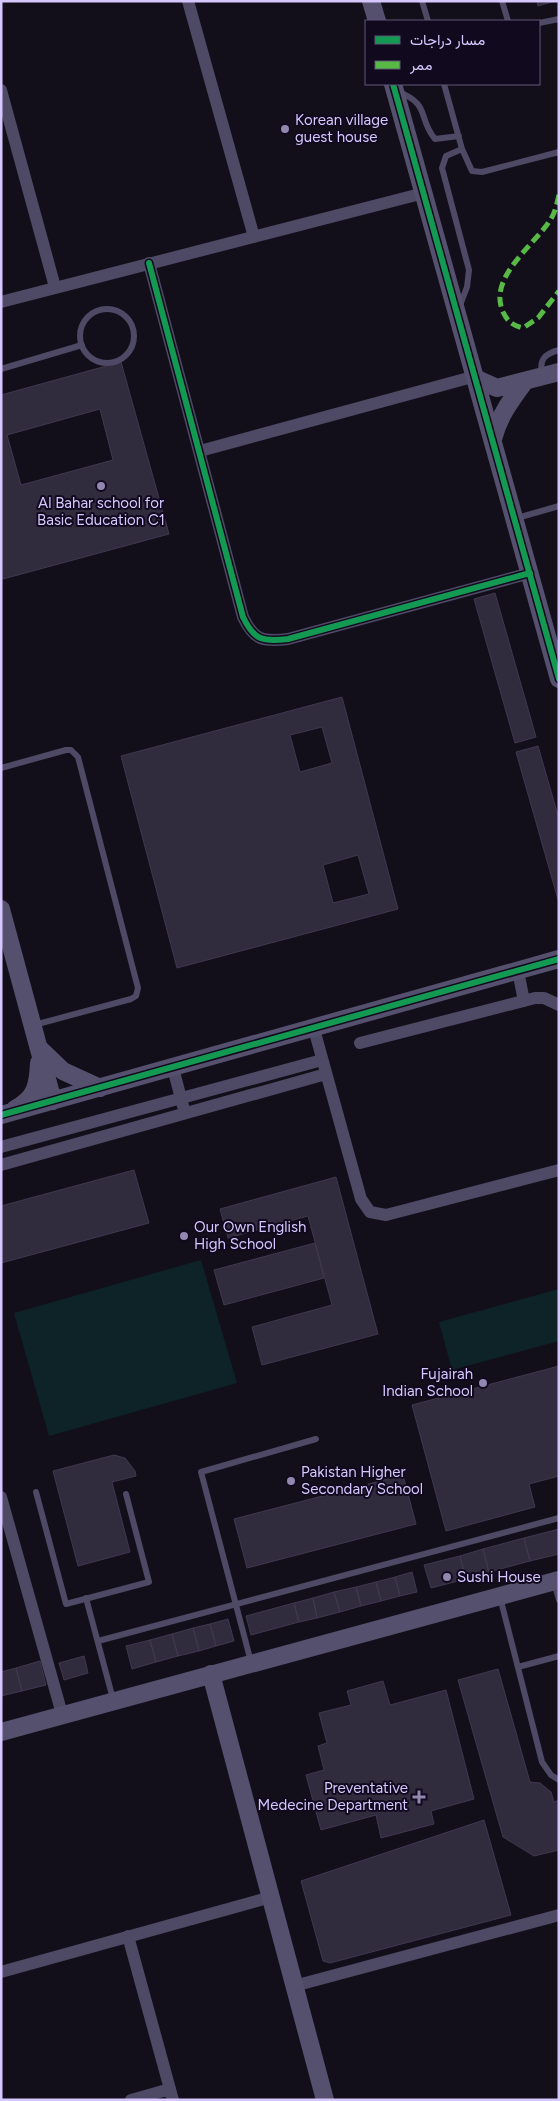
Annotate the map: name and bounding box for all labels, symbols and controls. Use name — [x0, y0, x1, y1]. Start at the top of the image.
legend — [365, 20, 540, 85]
text: مسار دراجات — [410, 31, 485, 49]
text: ممر — [409, 56, 432, 74]
place label: Korean village guest house — [295, 111, 388, 146]
marker: Korean village guest house — [279, 123, 291, 135]
marker: Al Bahar school for Basic Education C1 — [95, 480, 107, 492]
place label: Al Bahar school for Basic Education C1 — [37, 494, 165, 529]
place label: Our Own English High School — [194, 1218, 306, 1253]
marker: Our Own English High School — [178, 1230, 190, 1242]
place label: Fujairah Indian School — [382, 1365, 473, 1400]
marker: Fujairah Indian School — [477, 1377, 489, 1389]
place label: Pakistan Higher Secondary School — [301, 1463, 423, 1498]
marker: Pakistan Higher Secondary School — [285, 1475, 297, 1487]
place label: Sushi House — [457, 1568, 541, 1586]
marker: Sushi House — [441, 1571, 453, 1583]
place label: Preventative Medecine Department — [258, 1779, 408, 1814]
marker: Preventative Medecine Department — [412, 1790, 426, 1804]

